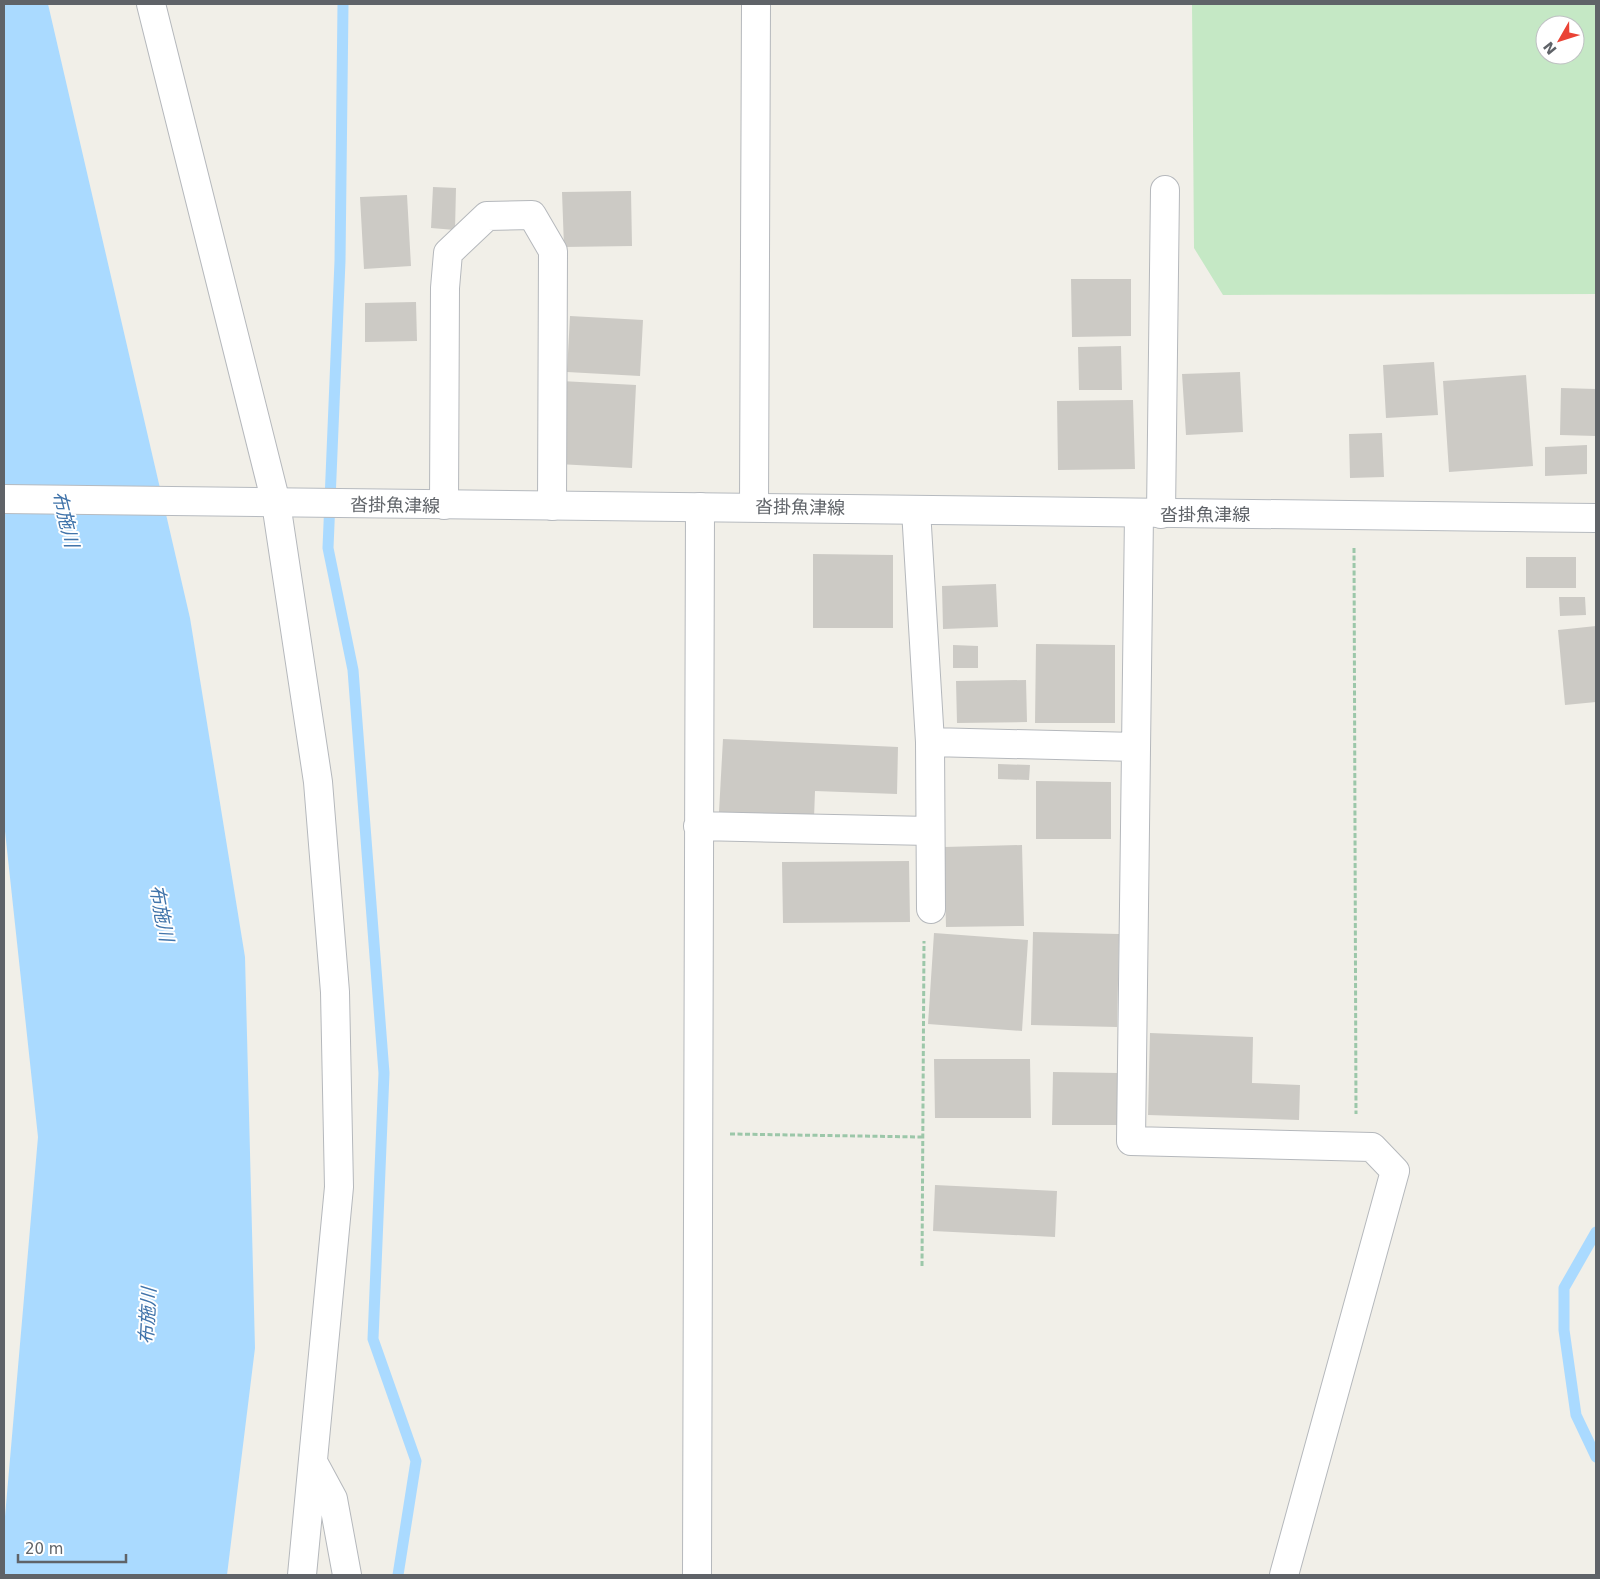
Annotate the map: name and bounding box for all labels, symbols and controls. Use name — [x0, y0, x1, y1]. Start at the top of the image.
north arrow — [1535, 15, 1585, 65]
text: N — [1540, 39, 1560, 58]
water label: 布施川 — [48, 489, 84, 551]
street label: 沓掛魚津線 — [350, 494, 440, 516]
street label: 沓掛魚津線 — [755, 496, 845, 518]
street label: 沓掛魚津線 — [1160, 504, 1250, 525]
water label: 布施川 — [146, 883, 179, 945]
water label: 布施川 — [135, 1285, 160, 1345]
scale bar — [18, 1532, 125, 1564]
text: 20 m — [25, 1540, 63, 1558]

